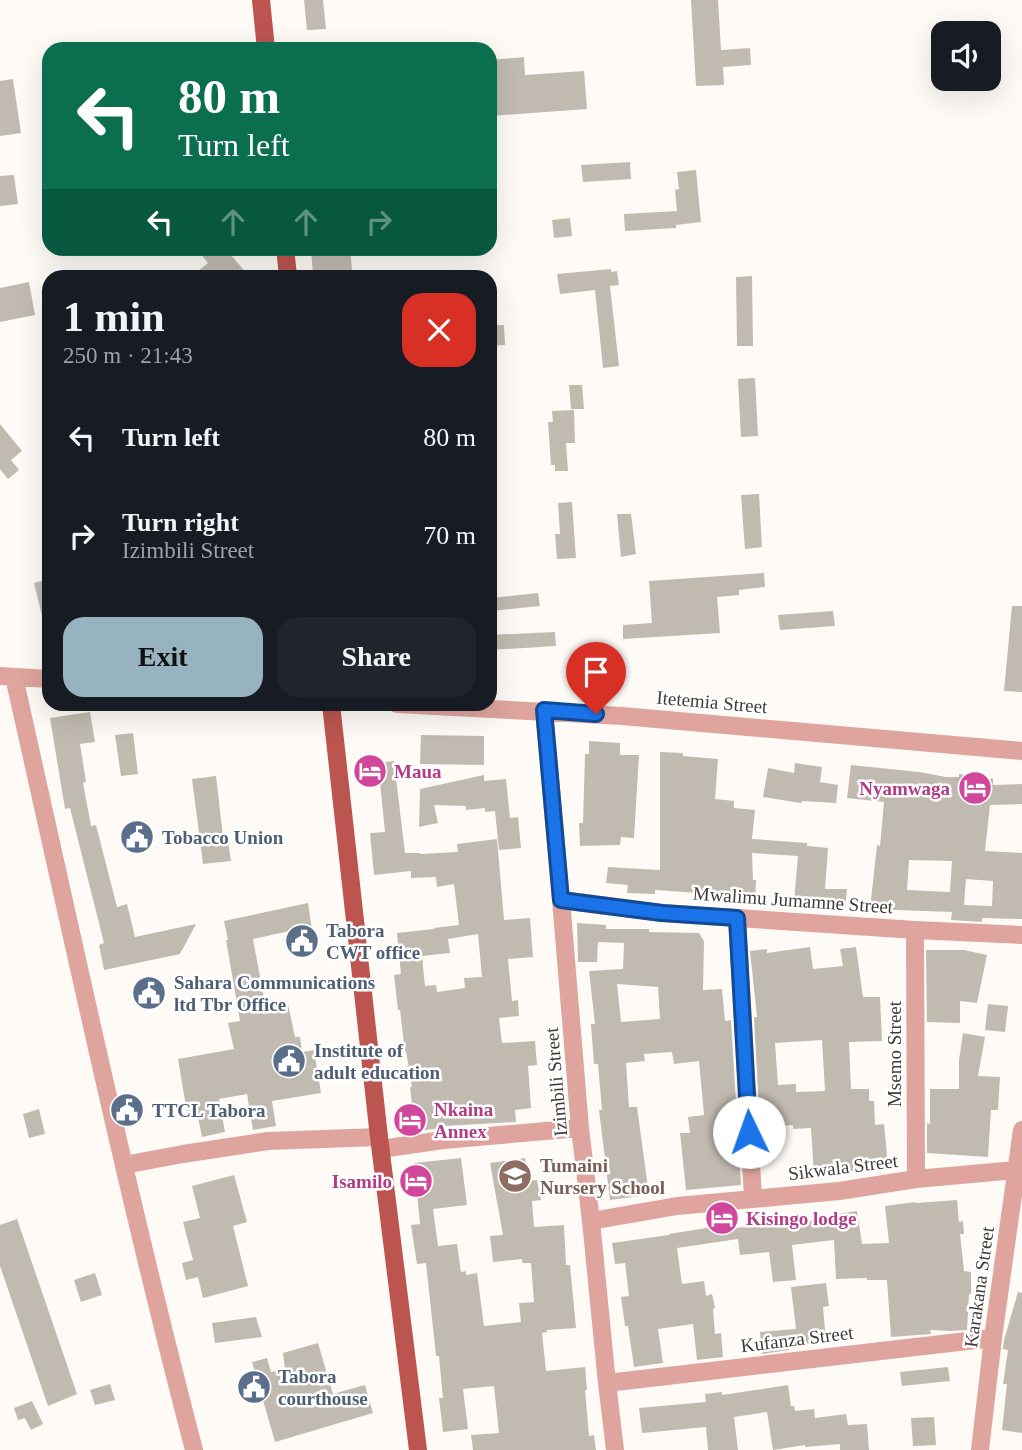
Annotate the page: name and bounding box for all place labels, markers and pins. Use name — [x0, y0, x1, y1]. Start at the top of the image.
pin — [566, 642, 626, 714]
hotel icon: Maua — [351, 752, 389, 790]
place label: Maua — [394, 761, 442, 782]
hotel icon: Nyamwaga — [956, 769, 994, 807]
place label: Nyamwaga — [859, 778, 950, 799]
public building icon: Tobacco Union — [118, 818, 156, 856]
place label: Tobacco Union — [162, 827, 284, 848]
place label: Tabora CWT office — [326, 920, 420, 963]
public building icon: Tabora CWT office — [283, 922, 321, 960]
place label: Sahara Communications ltd Tbr Office — [174, 972, 375, 1015]
public building icon: Sahara Communications ltd Tbr Office — [130, 974, 168, 1012]
place label: Institute of adult education — [314, 1040, 441, 1083]
public building icon: Institute of adult education — [270, 1042, 308, 1080]
public building icon: TTCL Tabora — [108, 1091, 146, 1129]
place label: Nkaina Annex — [434, 1099, 494, 1142]
place label: TTCL Tabora — [152, 1100, 266, 1121]
hotel icon: Nkaina Annex — [391, 1101, 429, 1139]
place label: Tumaini Nursery School — [540, 1155, 665, 1198]
school or university icon: Tumaini Nursery School — [496, 1157, 534, 1195]
hotel icon: Isamilo — [397, 1162, 435, 1200]
place label: Isamilo — [332, 1171, 392, 1192]
hotel icon: Kisingo lodge — [703, 1199, 741, 1237]
place label: Kisingo lodge — [746, 1208, 856, 1229]
place label: Tabora courthouse — [278, 1366, 368, 1409]
public building icon: Tabora courthouse — [235, 1368, 273, 1406]

